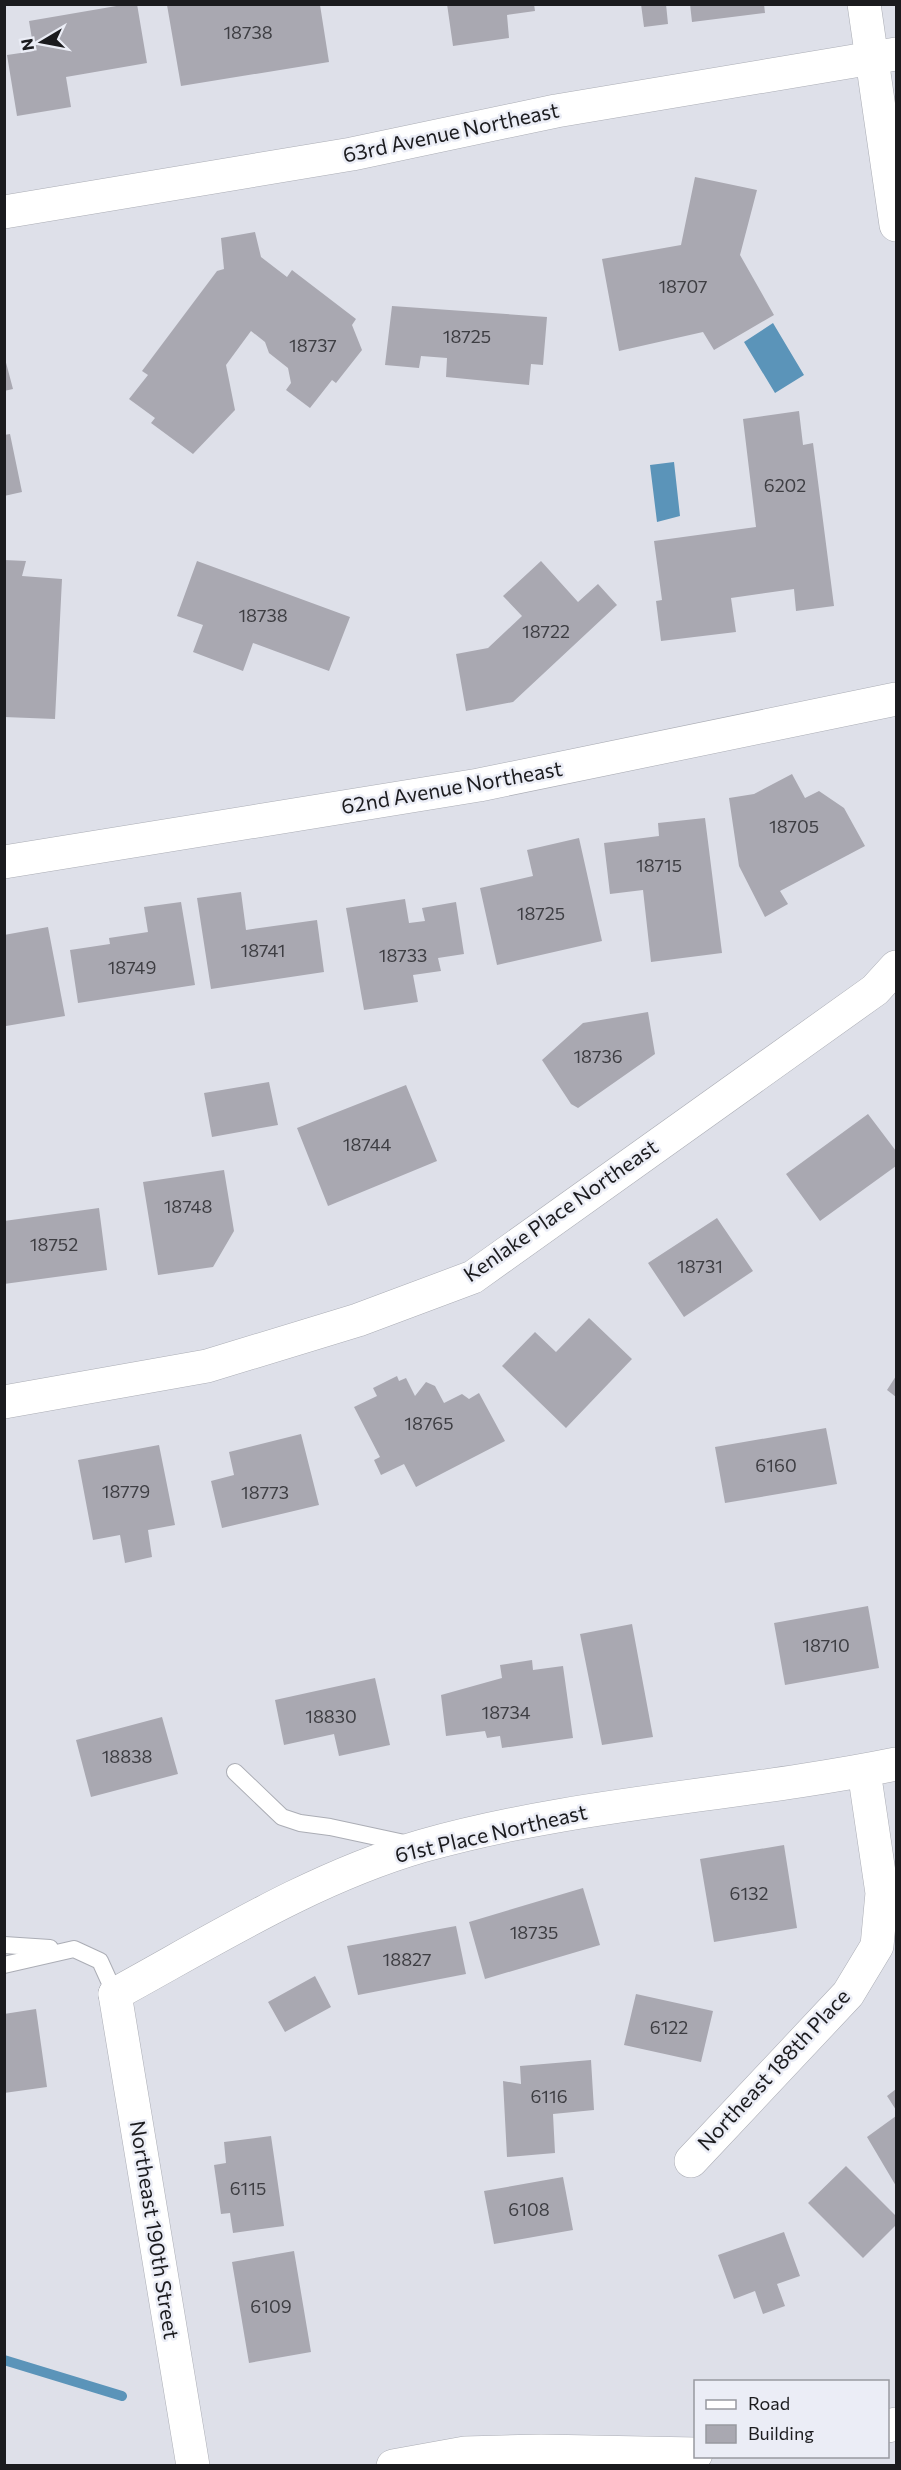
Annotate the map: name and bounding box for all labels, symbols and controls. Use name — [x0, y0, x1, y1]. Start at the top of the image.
north arrow — [12, 12, 72, 72]
house number: 18738 — [223, 21, 273, 43]
text: N — [16, 37, 37, 52]
street label: 63rd Avenue Northeast — [340, 96, 561, 167]
house number: 18707 — [658, 275, 708, 297]
house number: 18725 — [443, 325, 491, 347]
house number: 18737 — [289, 334, 337, 356]
house number: 6202 — [764, 474, 806, 496]
house number: 18738 — [238, 604, 288, 626]
house number: 18722 — [522, 620, 570, 642]
street label: 62nd Avenue Northeast — [339, 755, 564, 818]
house number: 18705 — [769, 815, 819, 837]
house number: 18715 — [636, 854, 682, 876]
house number: 18725 — [517, 902, 565, 924]
house number: 18741 — [241, 939, 285, 961]
house number: 18733 — [379, 944, 427, 966]
house number: 18749 — [108, 956, 156, 978]
house number: 18736 — [573, 1045, 623, 1067]
house number: 18744 — [343, 1133, 391, 1155]
street label: Kenlake Place Northeast — [458, 1133, 662, 1286]
house number: 18748 — [164, 1195, 212, 1217]
house number: 18752 — [30, 1233, 78, 1255]
house number: 18731 — [677, 1255, 723, 1277]
house number: 18765 — [404, 1412, 454, 1434]
house number: 6160 — [755, 1454, 797, 1476]
house number: 18779 — [102, 1480, 150, 1502]
house number: 18773 — [241, 1481, 289, 1503]
house number: 18710 — [802, 1634, 850, 1656]
house number: 18734 — [481, 1701, 531, 1723]
house number: 18830 — [305, 1705, 357, 1727]
house number: 18838 — [102, 1745, 152, 1767]
street label: 61st Place Northeast — [392, 1798, 589, 1867]
house number: 6132 — [730, 1882, 768, 1904]
house number: 18735 — [510, 1921, 558, 1943]
house number: 18827 — [383, 1948, 431, 1970]
street label: Northeast 188th Place — [692, 1983, 854, 2155]
house number: 6122 — [650, 2016, 688, 2038]
house number: 6116 — [530, 2085, 568, 2107]
street label: Northeast 190th Street — [126, 2119, 185, 2341]
house number: 6115 — [230, 2177, 266, 2199]
house number: 6108 — [508, 2198, 550, 2220]
house number: 6109 — [250, 2295, 292, 2317]
legend — [694, 2380, 889, 2458]
text: Road — [748, 2392, 790, 2414]
text: Building — [748, 2422, 814, 2444]

